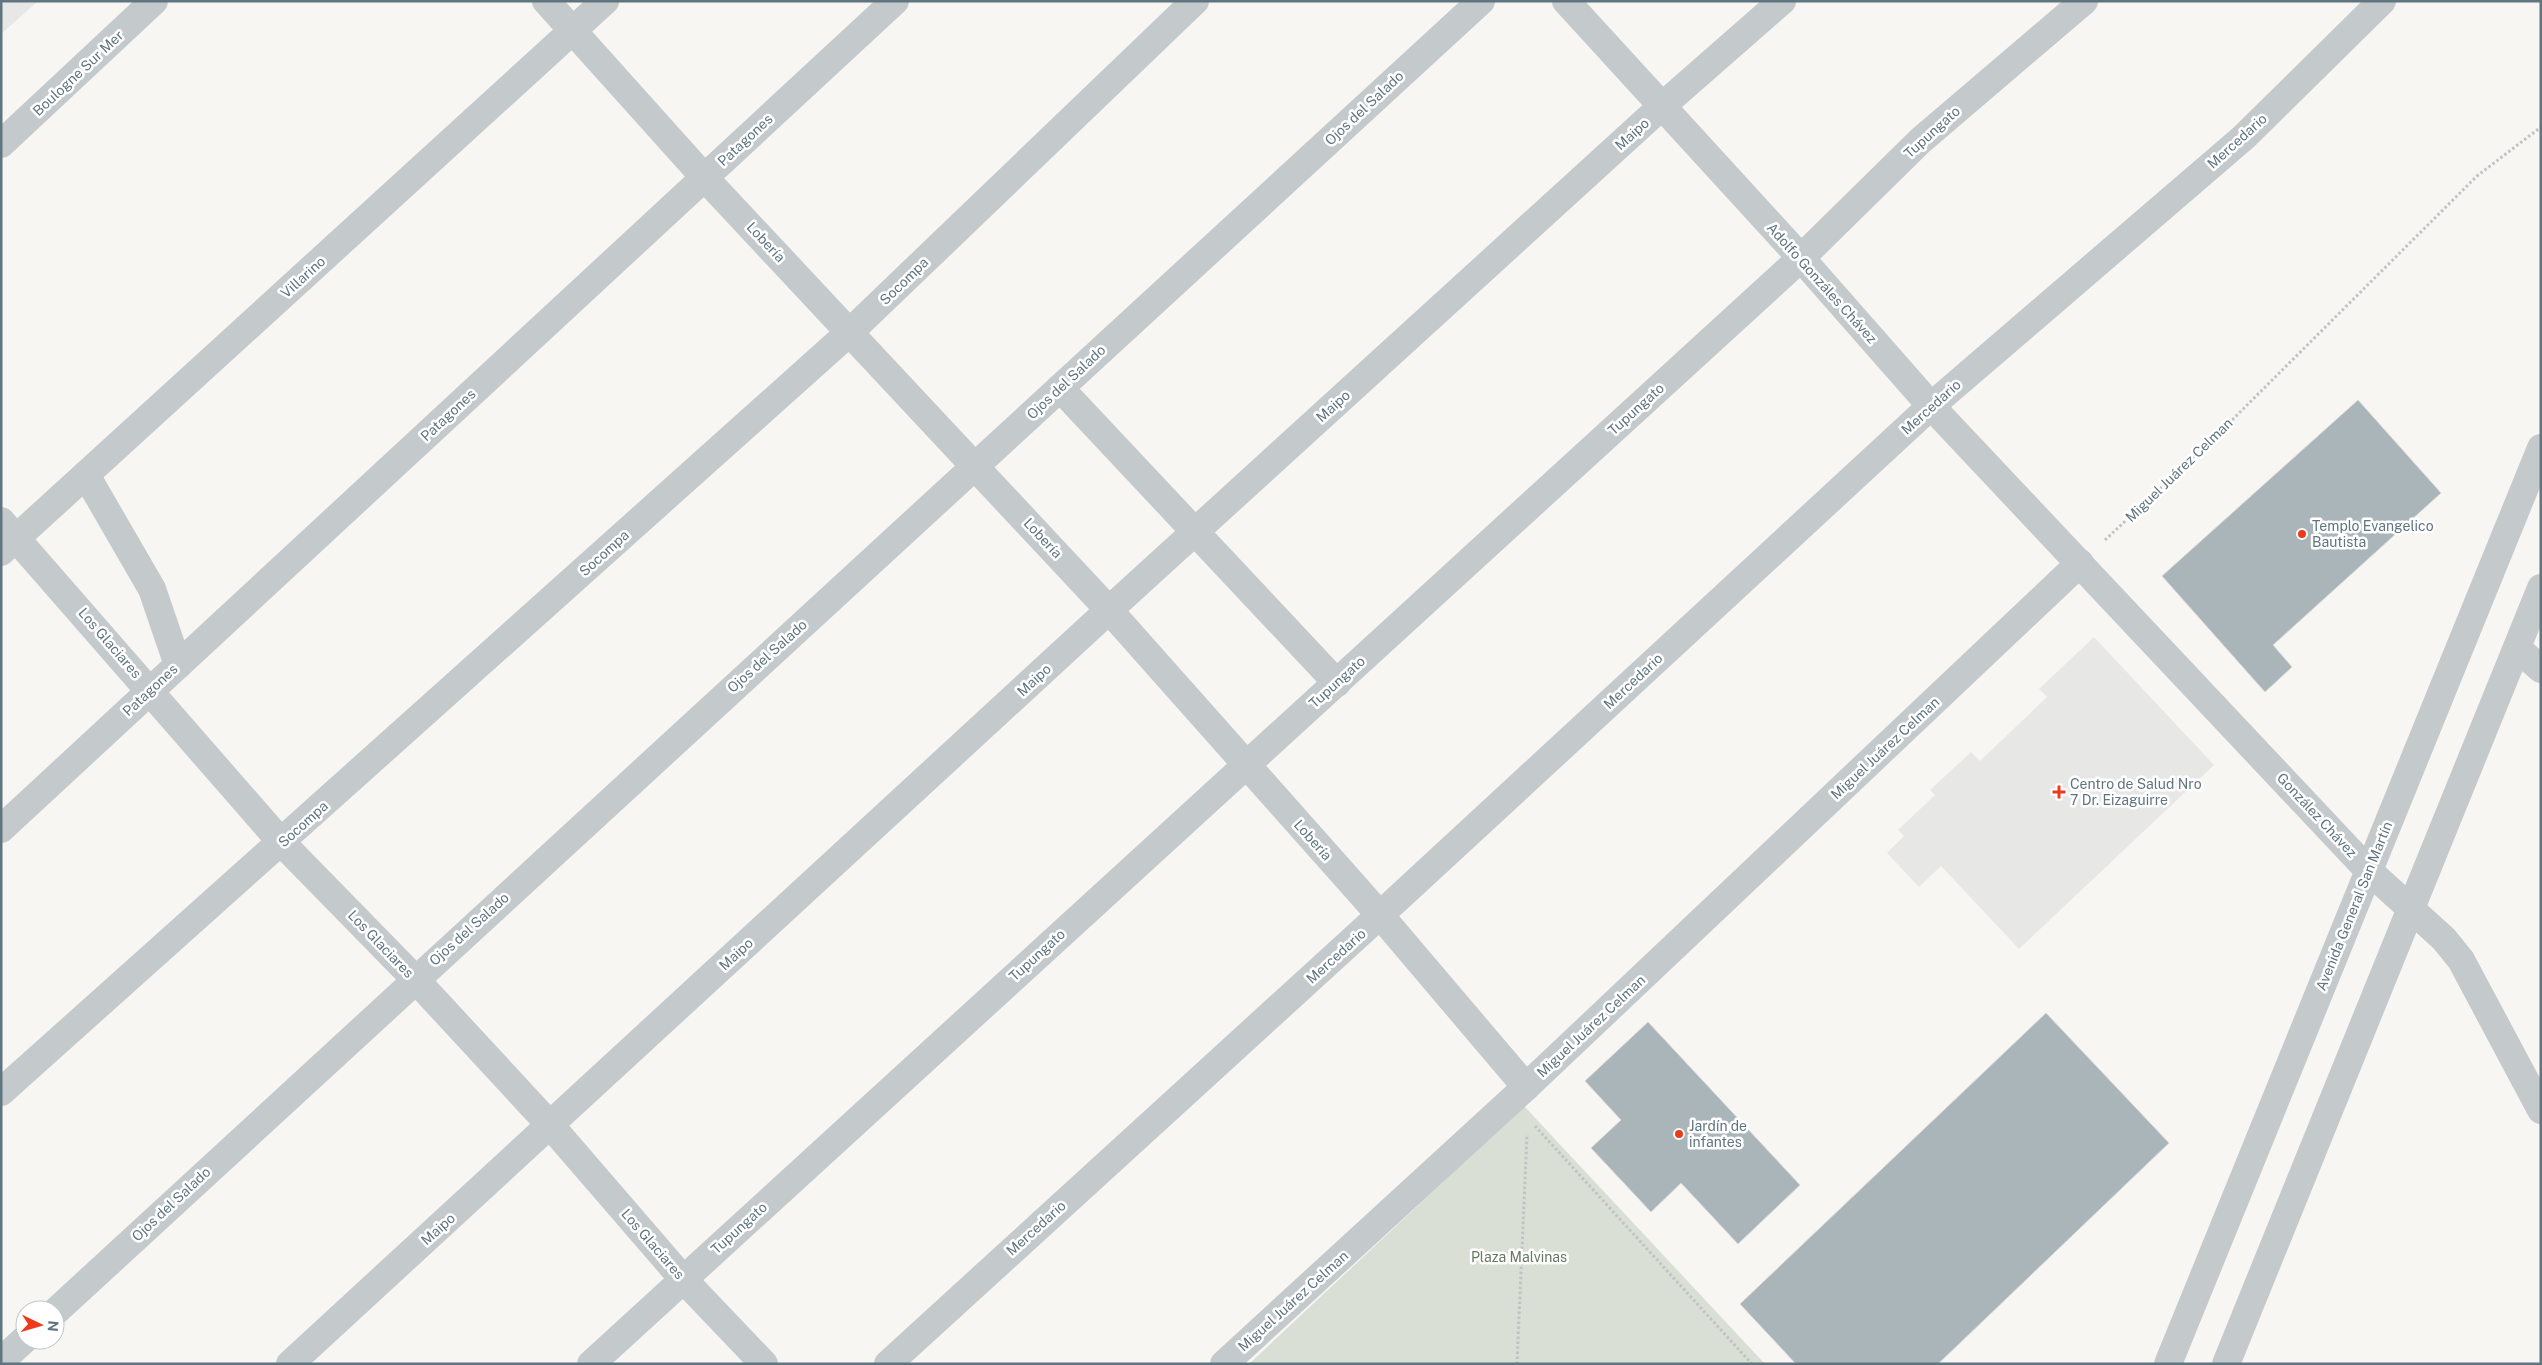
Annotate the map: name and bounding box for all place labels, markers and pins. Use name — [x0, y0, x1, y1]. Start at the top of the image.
place label: Templo Evangelico Bautista — [2312, 518, 2434, 550]
marker: Templo Evangelico Bautista — [2296, 528, 2308, 540]
place label: Centro de Salud Nro 7 Dr. Eizaguirre — [2070, 776, 2202, 808]
marker: Centro de Salud Nro 7 Dr. Eizaguirre — [2052, 785, 2066, 799]
place label: Jardín de infantes — [1689, 1118, 1747, 1150]
marker: Jardín de infantes — [1673, 1128, 1685, 1140]

